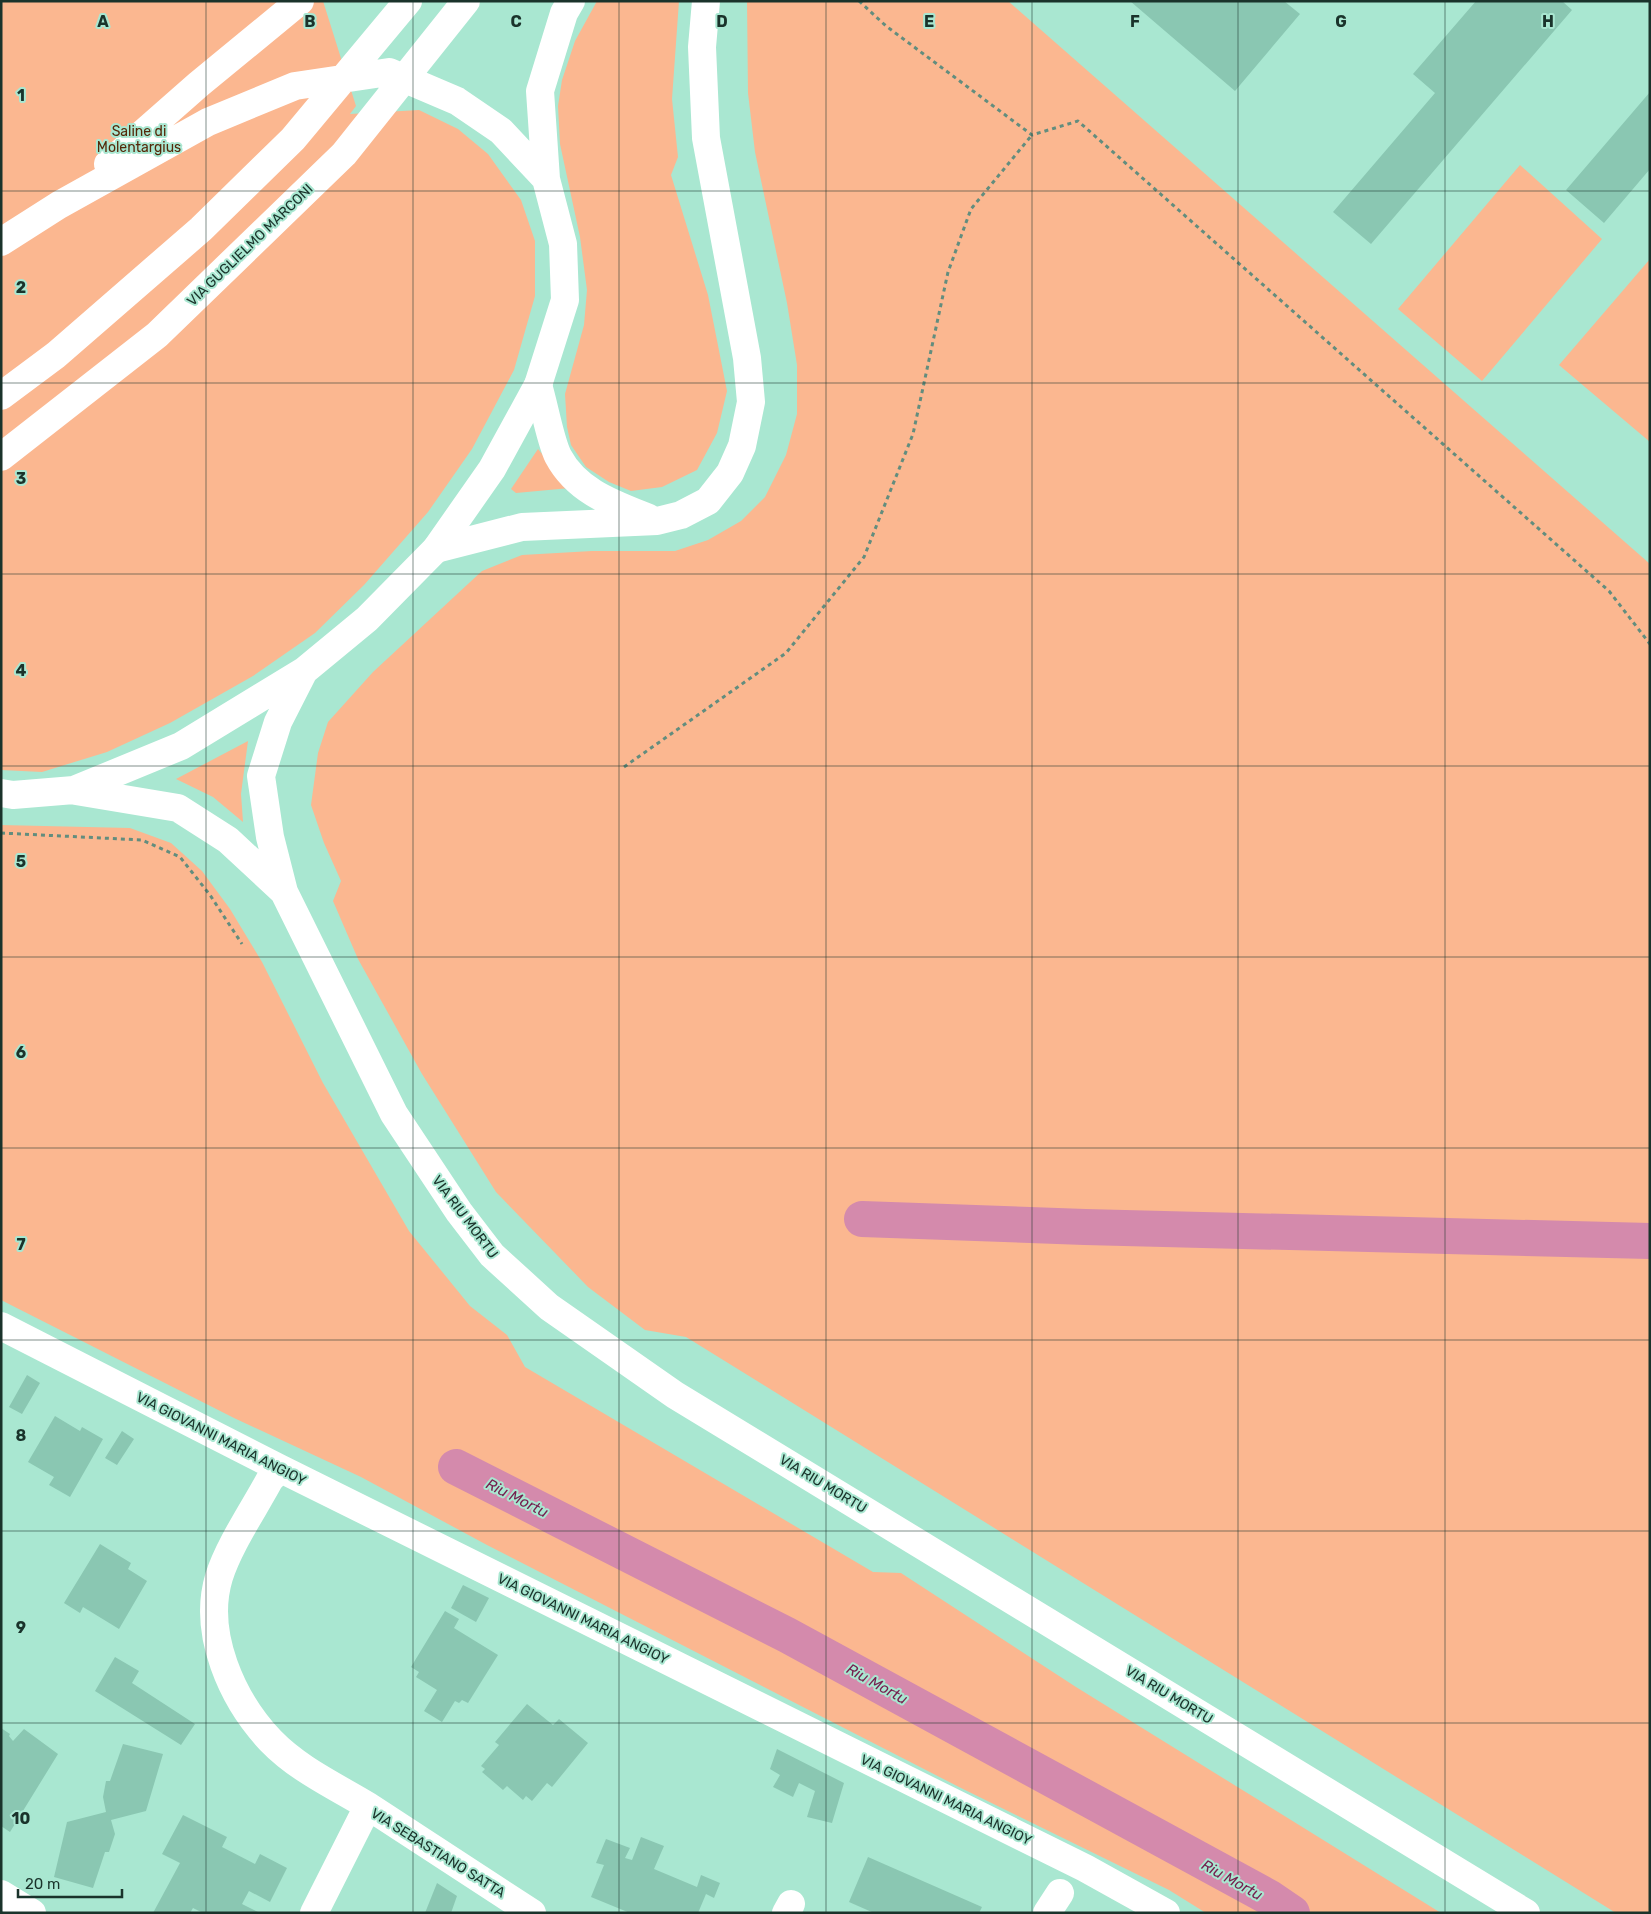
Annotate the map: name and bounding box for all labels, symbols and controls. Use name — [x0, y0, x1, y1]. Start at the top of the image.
text: A — [97, 12, 109, 31]
text: B — [304, 12, 316, 31]
text: C — [510, 12, 522, 31]
text: D — [716, 12, 728, 31]
text: E — [924, 12, 934, 31]
text: F — [1130, 12, 1140, 31]
text: G — [1335, 12, 1347, 31]
text: H — [1542, 12, 1554, 31]
text: 1 — [17, 86, 25, 105]
park label: Saline di Molentargius — [97, 123, 181, 156]
street label: VIA GUGLIELMO MARCONI — [184, 180, 316, 310]
text: 2 — [16, 278, 26, 297]
text: 3 — [16, 469, 26, 488]
text: 4 — [16, 661, 27, 680]
text: 5 — [16, 852, 26, 871]
text: 6 — [16, 1043, 26, 1062]
street label: VIA RIU MORTU — [428, 1172, 502, 1262]
text: 7 — [16, 1235, 26, 1254]
street label: VIA GIOVANNI MARIA ANGIOY — [133, 1389, 309, 1489]
text: 8 — [16, 1426, 27, 1445]
street label: VIA RIU MORTU — [776, 1451, 870, 1517]
water label: Riu Mortu — [483, 1475, 551, 1521]
street label: VIA GIOVANNI MARIA ANGIOY — [494, 1570, 672, 1668]
text: 9 — [16, 1618, 26, 1637]
water label: Riu Mortu — [843, 1660, 911, 1708]
street label: VIA RIU MORTU — [1122, 1662, 1216, 1728]
street label: VIA GIOVANNI MARIA ANGIOY — [857, 1751, 1035, 1849]
street label: VIA SEBASTIANO SATTA — [368, 1805, 509, 1902]
text: 10 — [12, 1809, 31, 1828]
water label: Riu Mortu — [1198, 1856, 1266, 1904]
scale bar — [18, 1866, 121, 1898]
text: 20 m — [25, 1875, 60, 1893]

